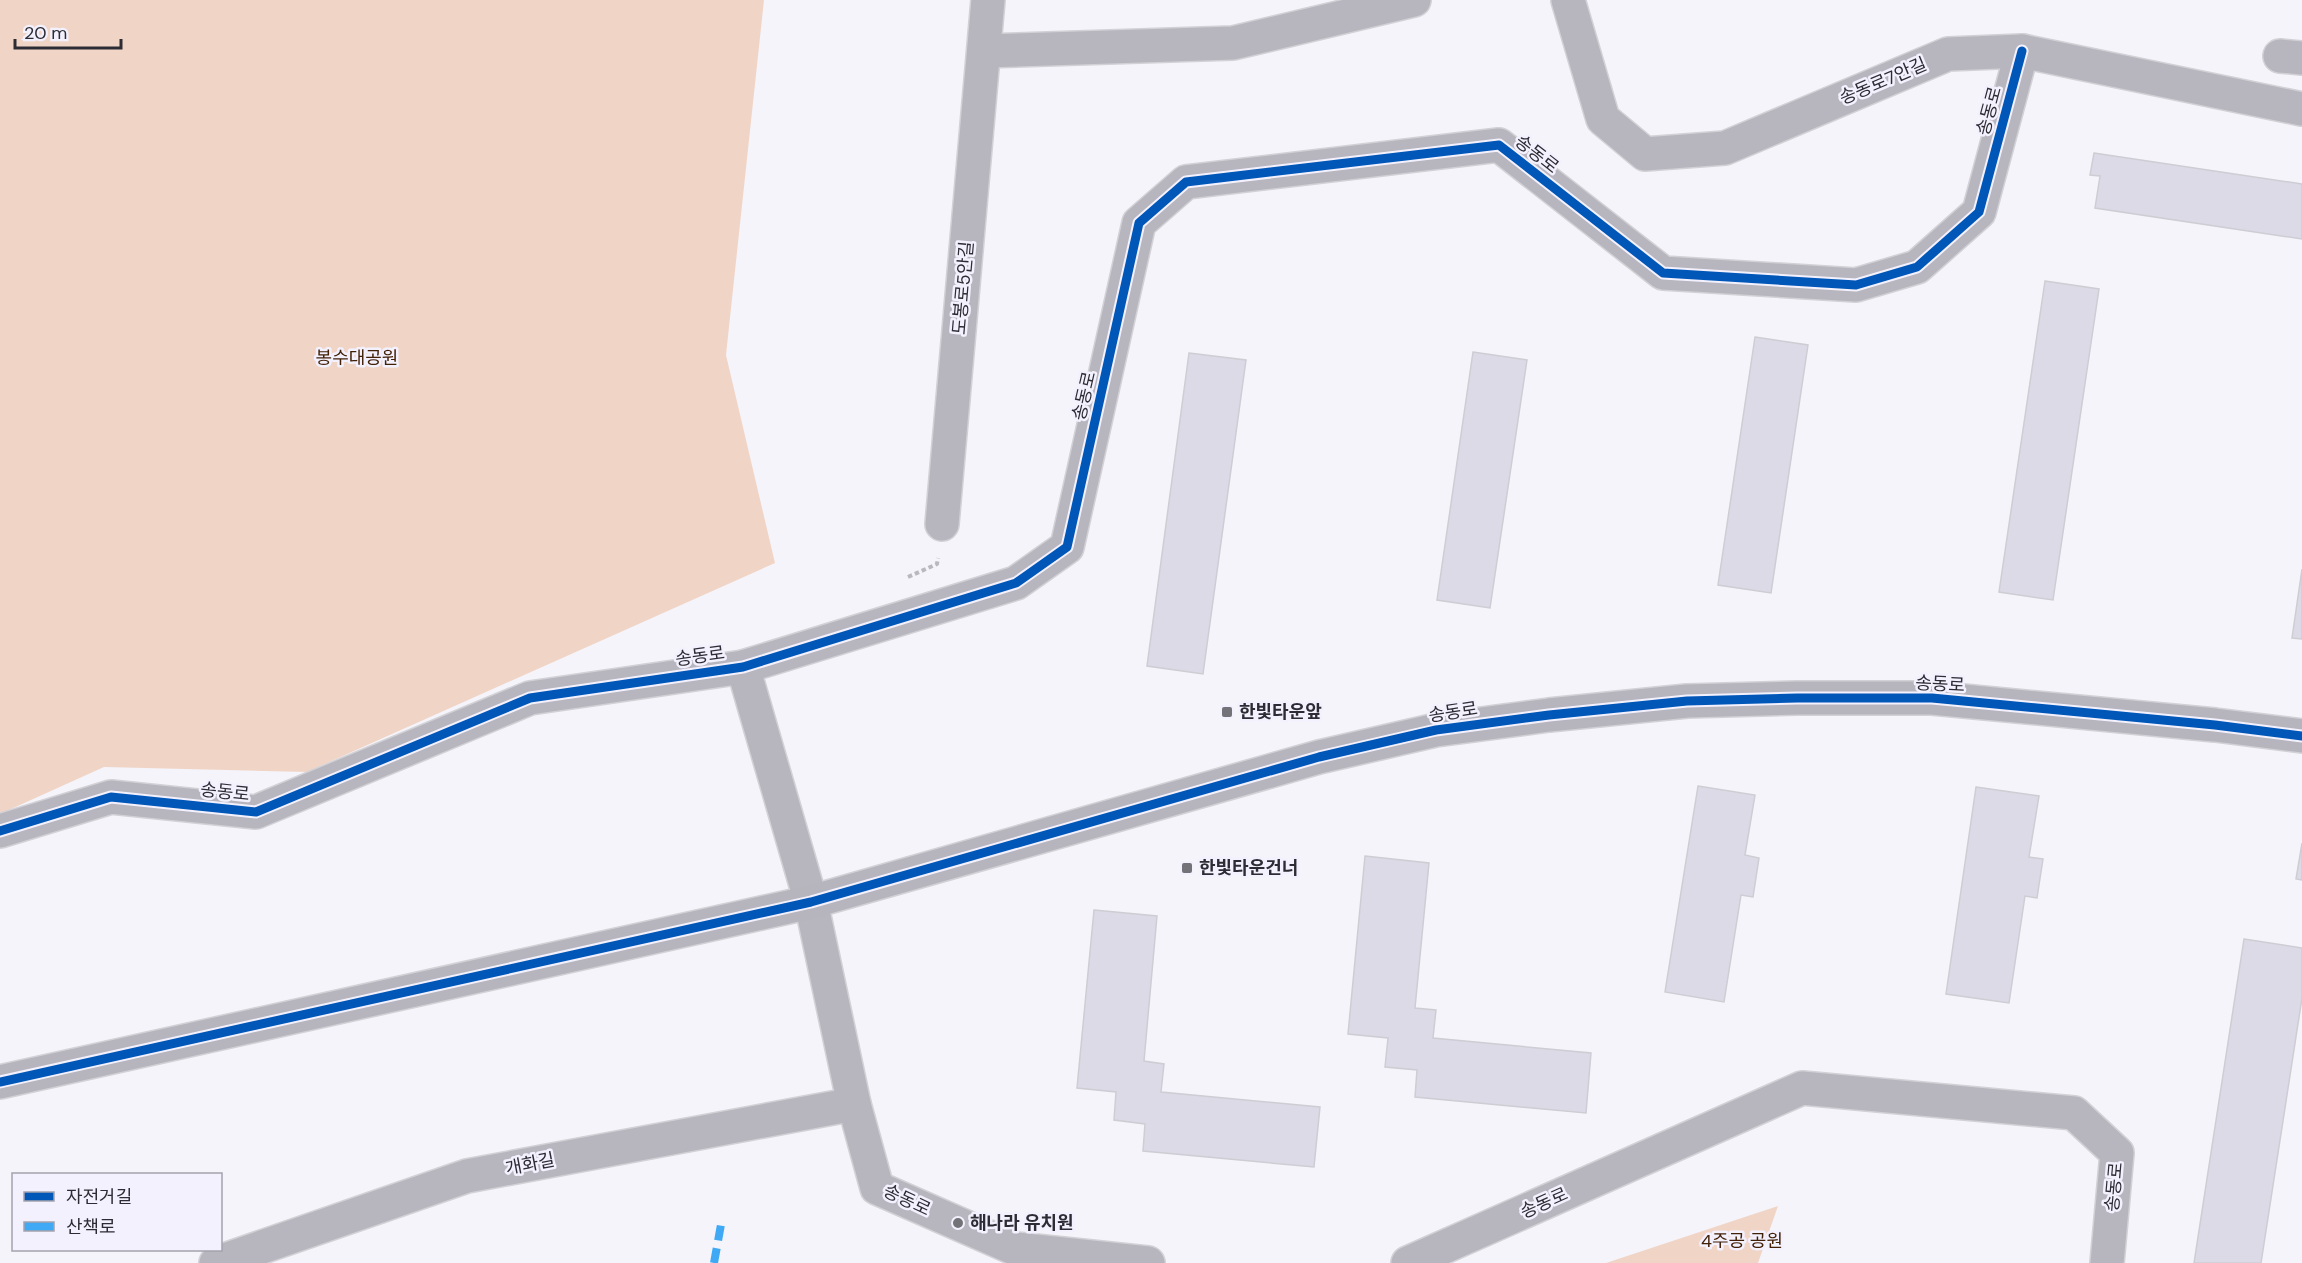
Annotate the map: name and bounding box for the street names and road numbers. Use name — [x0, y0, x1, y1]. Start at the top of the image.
street label: 송동로7안길 — [1836, 52, 1930, 110]
street label: 송동로 — [1971, 84, 2007, 138]
street label: 송동로 — [1510, 129, 1564, 179]
street label: 도봉로5안길 — [947, 240, 979, 336]
street label: 송동로 — [1067, 369, 1101, 423]
street label: 송동로 — [674, 641, 726, 671]
street label: 송동로 — [1915, 671, 1965, 697]
street label: 송동로 — [1427, 696, 1479, 728]
street label: 송동로 — [199, 777, 251, 807]
street label: 개화길 — [503, 1147, 557, 1181]
street label: 송동로 — [2100, 1161, 2128, 1213]
street label: 송동로 — [879, 1179, 935, 1221]
street label: 송동로 — [1516, 1182, 1572, 1224]

